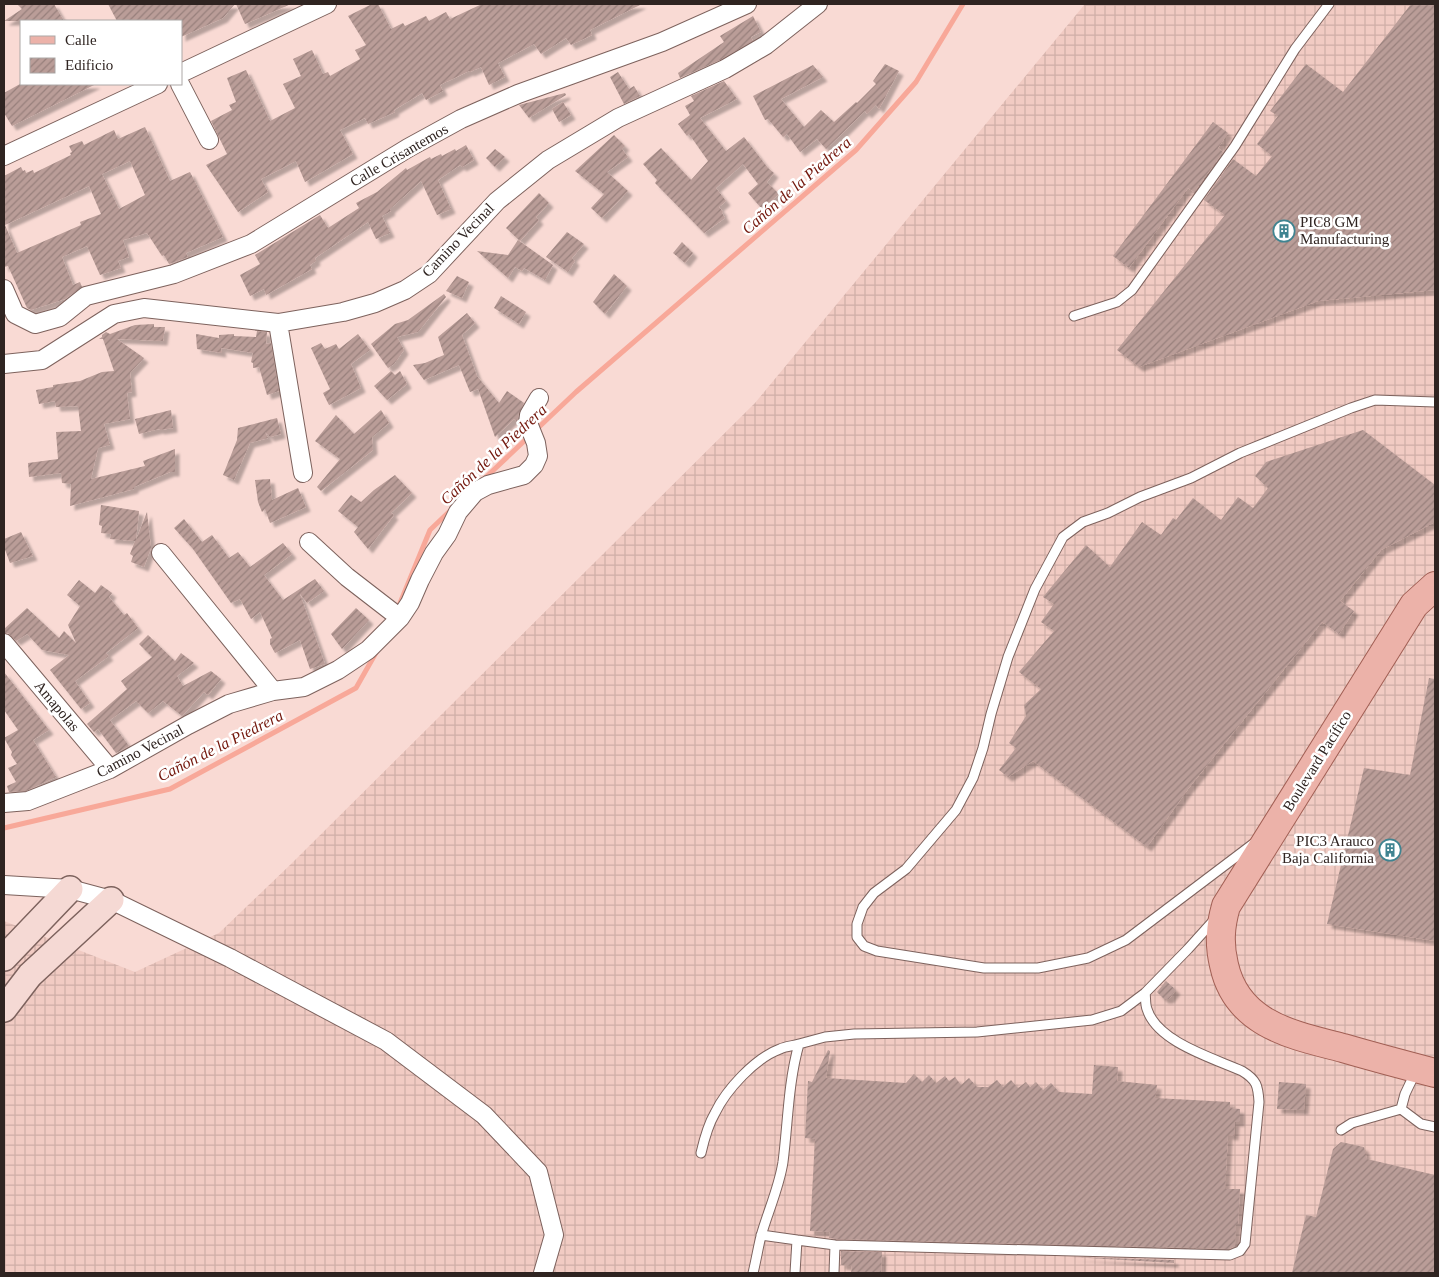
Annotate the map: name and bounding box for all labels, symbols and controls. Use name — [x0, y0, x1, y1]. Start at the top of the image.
legend — [20, 20, 182, 85]
text: Calle — [65, 32, 97, 48]
text: Edificio — [65, 57, 113, 73]
street label: Calle Crisantemos — [347, 120, 451, 190]
water label: Cañón de la Piedrera — [738, 134, 854, 237]
street label: Camino Vecinal — [419, 200, 497, 280]
place label: PIC8 GM Manufacturing — [1300, 214, 1390, 247]
building icon: PIC8 GM Manufacturing — [1272, 219, 1296, 243]
water label: Cañón de la Piedrera — [437, 401, 550, 508]
street label: Amapolas — [31, 678, 83, 735]
water label: Cañón de la Piedrera — [155, 706, 286, 784]
street label: Boulevard Pacífico — [1280, 708, 1354, 814]
street label: Camino Vecinal — [94, 721, 186, 781]
place label: PIC3 Arauco Baja California — [1282, 833, 1374, 866]
building icon: PIC3 Arauco Baja California — [1378, 838, 1402, 862]

